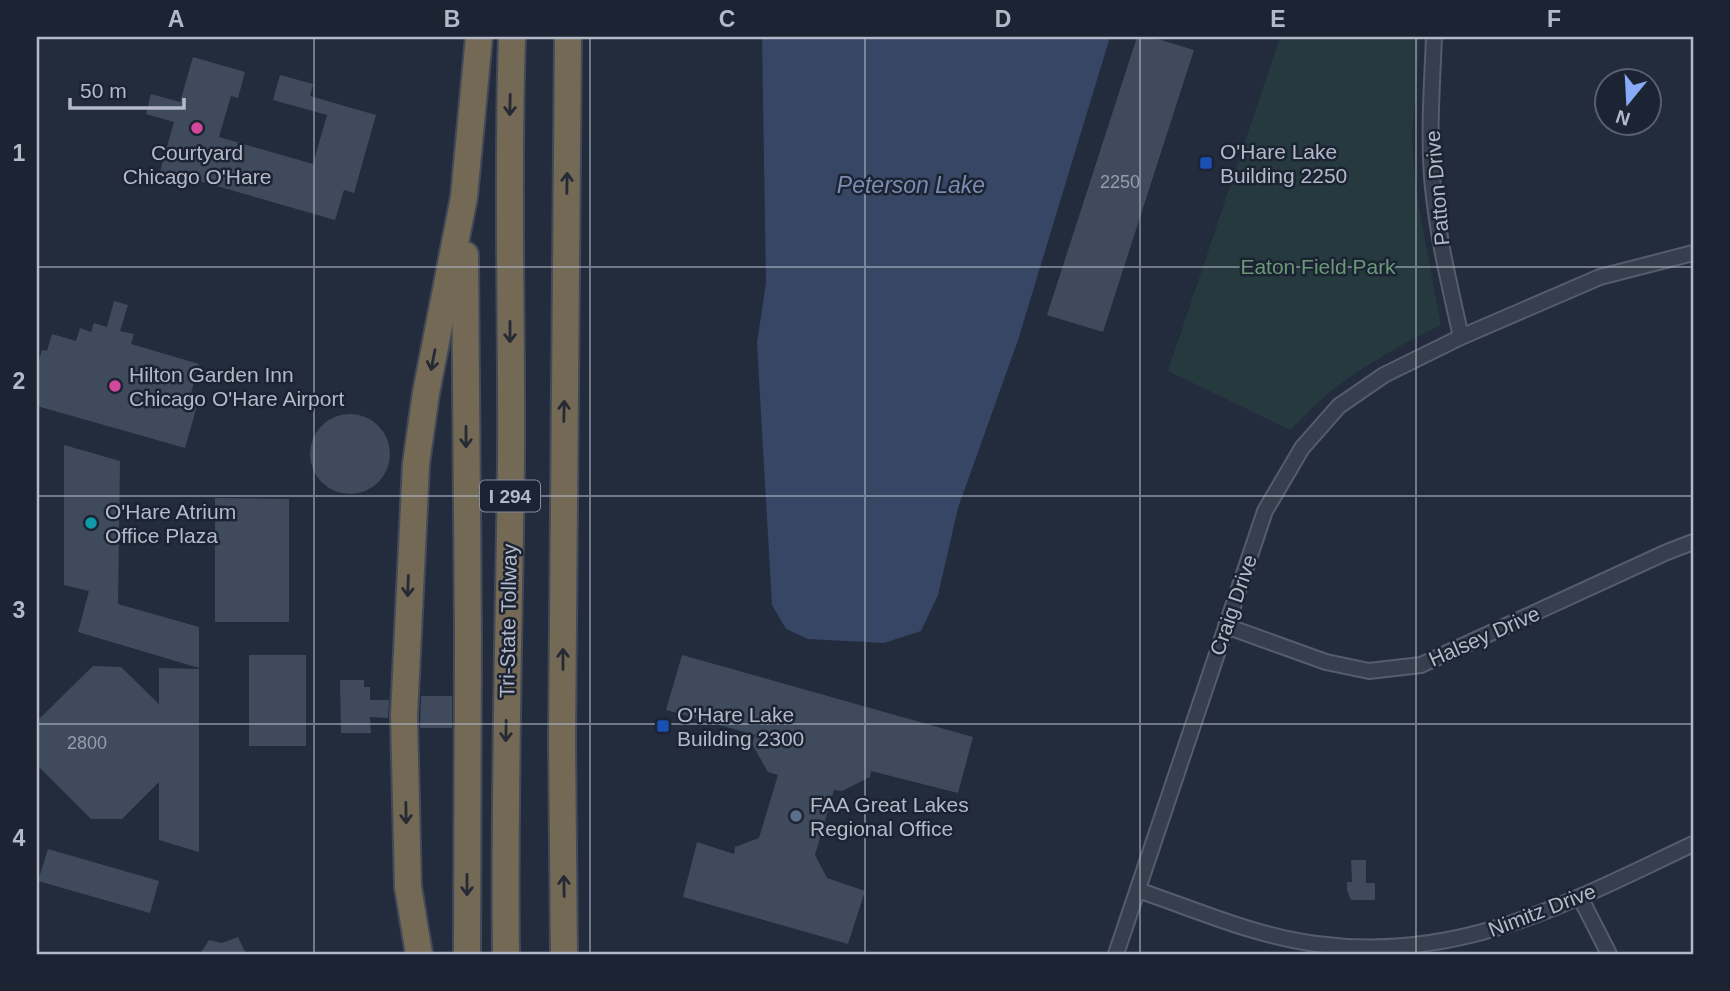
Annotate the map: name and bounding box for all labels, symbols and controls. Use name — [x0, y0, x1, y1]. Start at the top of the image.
text: A — [168, 6, 184, 32]
text: B — [444, 6, 460, 32]
text: C — [719, 6, 735, 32]
text: D — [995, 6, 1011, 32]
text: E — [1270, 6, 1286, 32]
text: F — [1547, 6, 1561, 32]
scale bar — [70, 66, 184, 110]
north arrow — [1594, 66, 1664, 136]
text: 50 m — [80, 79, 127, 102]
one-way arrow — [503, 93, 517, 116]
text: N — [1613, 106, 1633, 130]
marker: Courtyard Chicago O'Hare — [189, 120, 205, 136]
street label: Patton Drive — [1421, 129, 1453, 247]
text: 1 — [13, 140, 26, 166]
place label: O'Hare Lake Building 2250 — [1220, 140, 1347, 187]
place label: Courtyard Chicago O'Hare — [123, 141, 271, 188]
marker: O'Hare Lake Building 2250 — [1198, 155, 1214, 171]
one-way arrow — [560, 172, 573, 195]
water label: Peterson Lake — [837, 172, 985, 198]
house number: 2250 — [1100, 172, 1140, 192]
park label: Eaton Field Park — [1240, 255, 1396, 278]
one-way arrow — [504, 321, 517, 344]
one-way arrow — [426, 348, 439, 371]
place label: Hilton Garden Inn Chicago O'Hare Airport — [129, 363, 344, 410]
text: 2 — [13, 368, 25, 394]
marker: Hilton Garden Inn Chicago O'Hare Airport — [107, 378, 123, 394]
one-way arrow — [558, 400, 571, 423]
one-way arrow — [459, 425, 473, 448]
road number: I 294 — [480, 481, 540, 512]
place label: O'Hare Atrium Office Plaza — [105, 500, 236, 547]
marker: O'Hare Atrium Office Plaza — [83, 515, 99, 531]
street label: Tri-State Tollway — [495, 543, 521, 698]
street label: Craig Drive — [1205, 552, 1261, 658]
one-way arrow — [402, 574, 415, 597]
text: 3 — [13, 597, 25, 623]
street label: Halsey Drive — [1425, 601, 1543, 671]
one-way arrow — [556, 647, 570, 670]
place label: O'Hare Lake Building 2300 — [677, 703, 804, 750]
marker: O'Hare Lake Building 2300 — [655, 718, 671, 734]
one-way arrow — [499, 720, 513, 743]
house number: 2800 — [67, 733, 107, 753]
place label: FAA Great Lakes Regional Office — [810, 793, 969, 840]
one-way arrow — [400, 802, 413, 825]
marker: FAA Great Lakes Regional Office — [788, 808, 804, 824]
text: 4 — [13, 825, 26, 851]
one-way arrow — [460, 873, 474, 896]
one-way arrow — [557, 875, 570, 898]
street label: Nimitz Drive — [1485, 879, 1599, 941]

